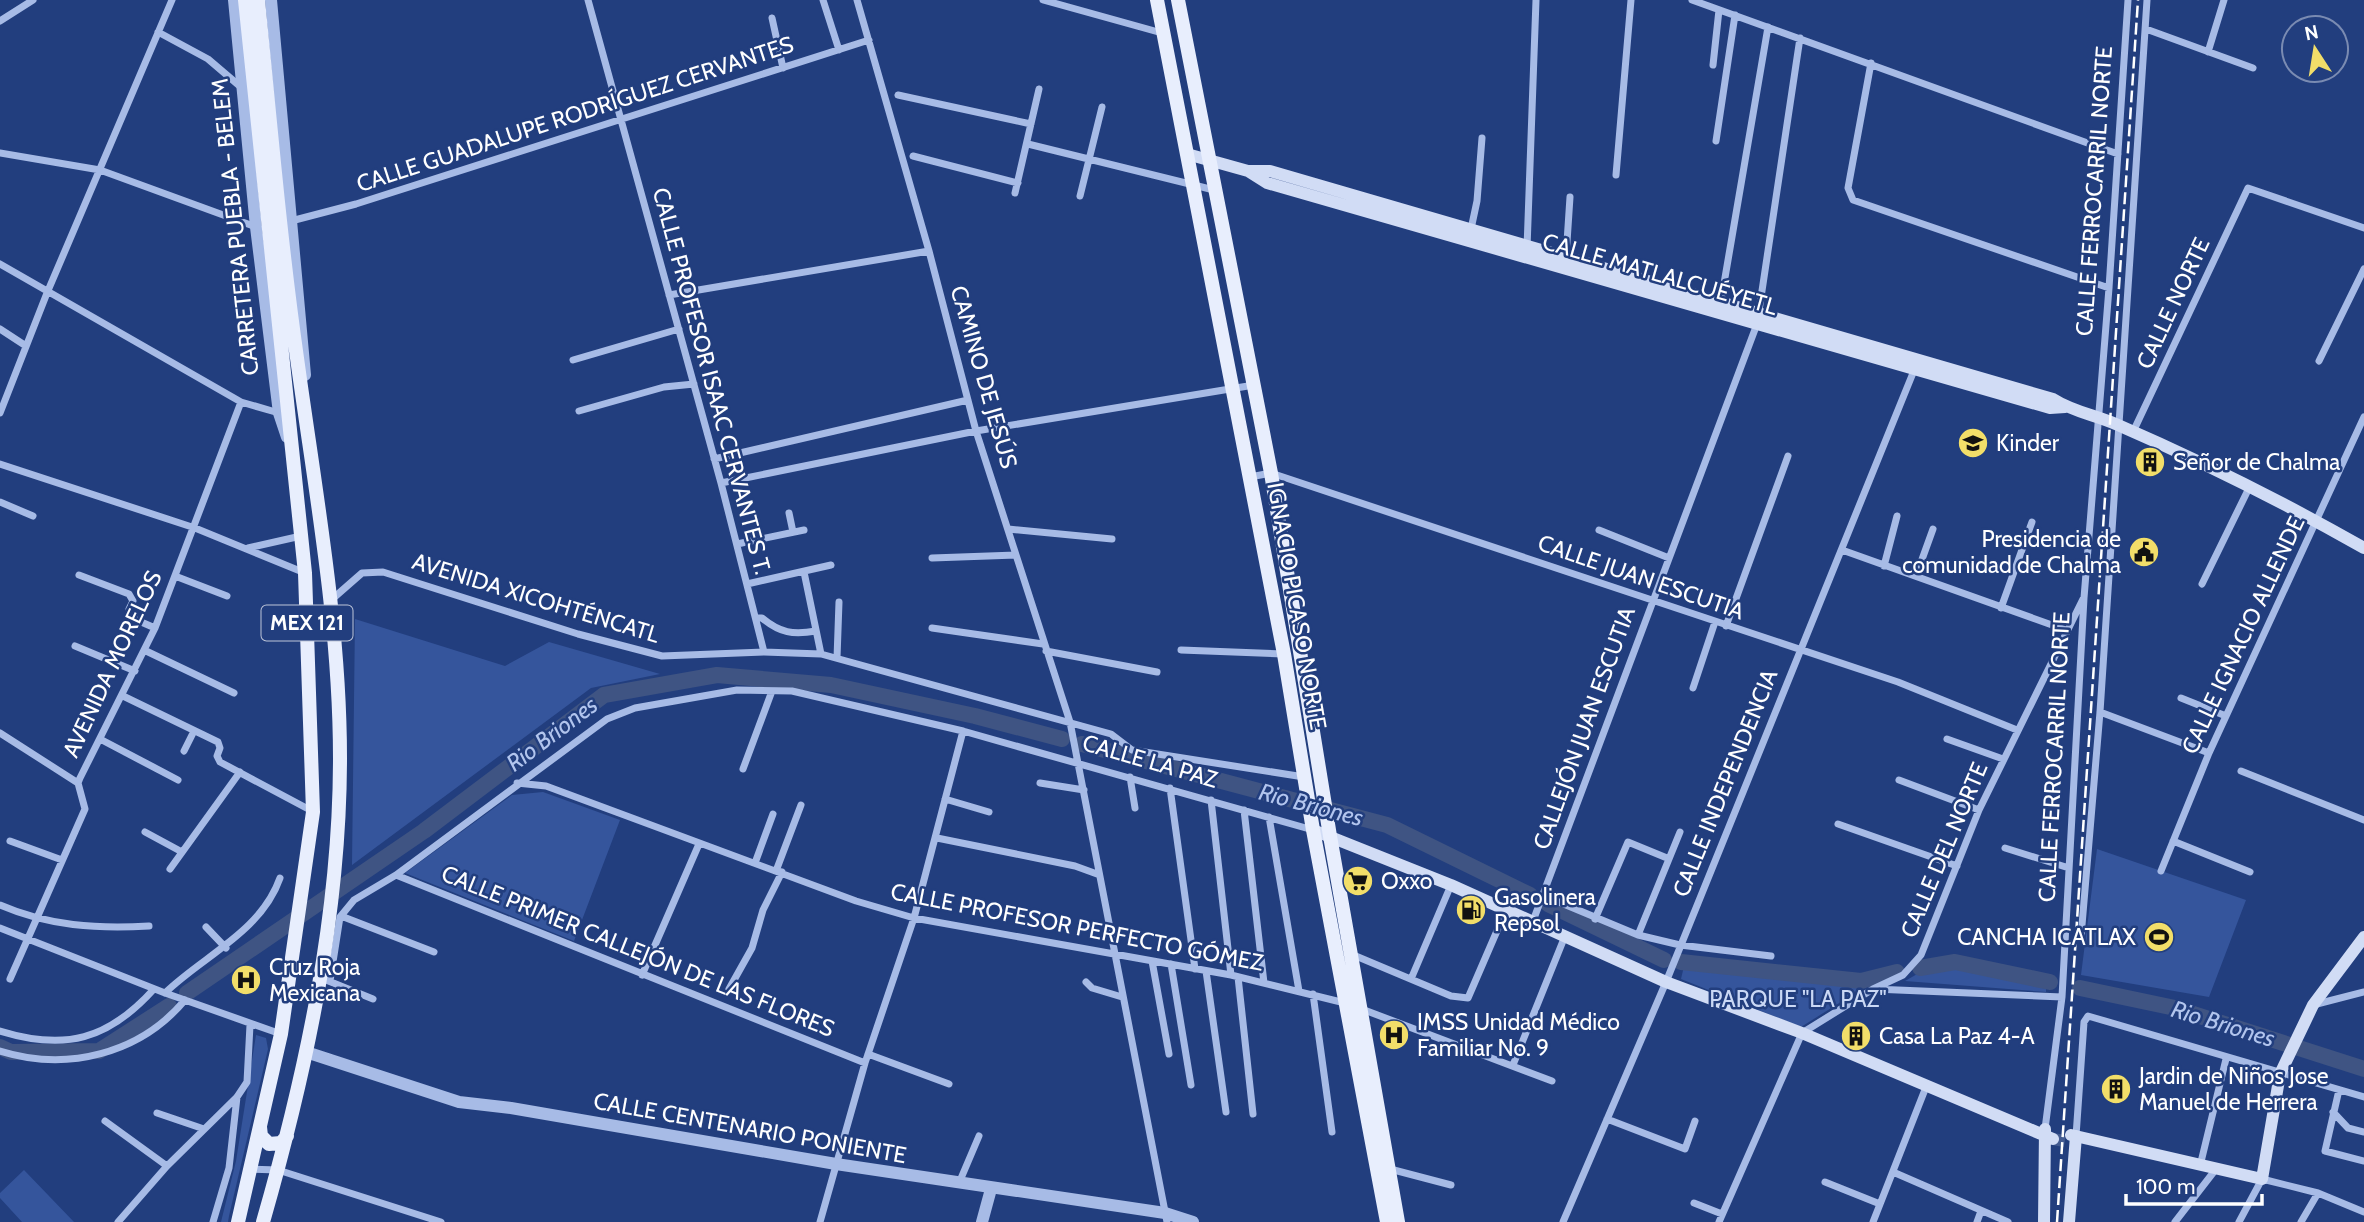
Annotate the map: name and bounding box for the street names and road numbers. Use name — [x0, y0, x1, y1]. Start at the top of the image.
street label: CALLE GUADALUPE RODRÍGUEZ CERVANTES — [353, 29, 797, 198]
street label: CALLE FERROCARRIL NORTE — [2070, 45, 2118, 337]
street label: CARRETERA PUEBLA - BELEM — [205, 77, 265, 377]
street label: CALLE PROFESOR ISAAC CERVANTES T. — [647, 185, 777, 577]
street label: CALLE MATLALCUÉYETL — [1539, 226, 1781, 321]
street label: CALLE NORTE — [2130, 233, 2216, 373]
street label: CAMINO DE JESÚS — [945, 282, 1024, 472]
street label: IGNACIO PICASO NORTE — [1261, 480, 1333, 732]
street label: CALLE IGNACIO ALLENDE — [2176, 512, 2310, 758]
street label: CALLE JUAN ESCUTIA — [1534, 529, 1748, 625]
street label: AVENIDA XICOHTÉNCATL — [409, 546, 664, 649]
street label: AVENIDA MORELOS — [56, 566, 168, 762]
street label: CALLEJÓN JUAN ESCUTIA — [1527, 603, 1641, 853]
road number: MEX 121 — [262, 606, 352, 640]
street label: CALLE FERROCARRIL NORTE — [2032, 611, 2076, 903]
street label: CALLE INDEPENDENCIA — [1667, 665, 1783, 901]
street label: CALLE LA PAZ — [1079, 728, 1221, 794]
street label: CALLE DEL NORTE — [1894, 758, 1994, 942]
street label: CALLE PRIMER CALLEJÓN DE LAS FLORES — [438, 859, 838, 1043]
street label: CALLE PROFESOR PERFECTO GÓMEZ — [888, 877, 1266, 977]
street label: CALLE CENTENARIO PONIENTE — [591, 1087, 909, 1169]

